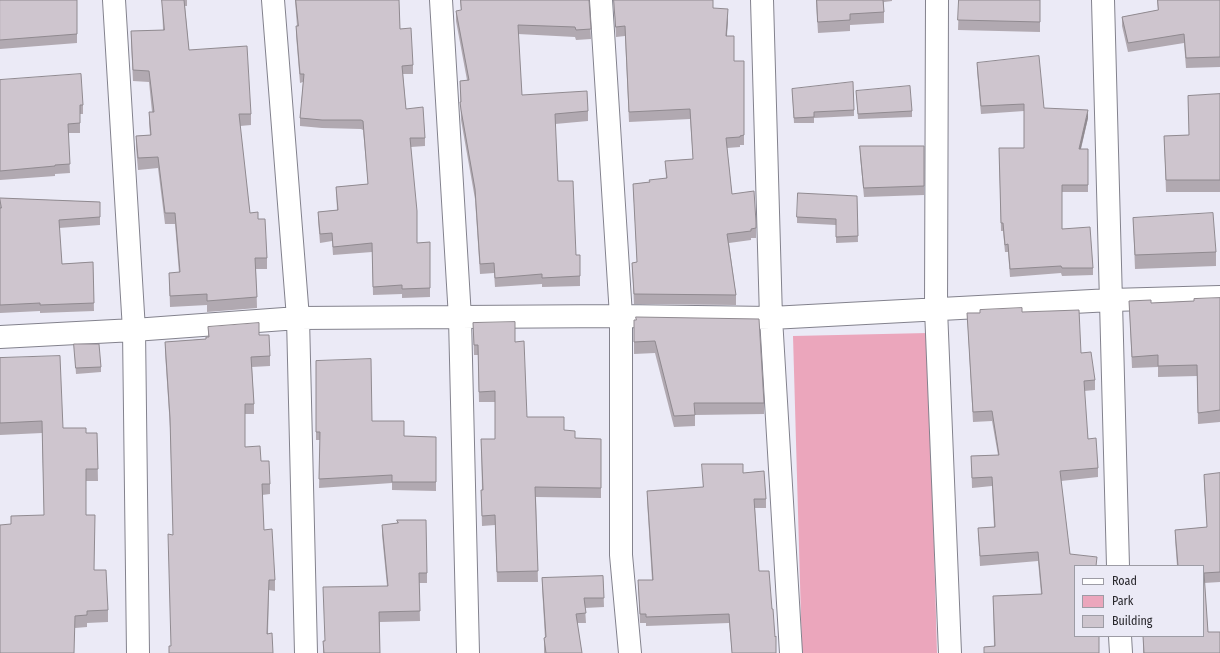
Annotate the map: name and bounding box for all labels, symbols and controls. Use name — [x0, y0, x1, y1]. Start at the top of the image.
legend — [1074, 565, 1204, 637]
text: Road — [1112, 574, 1137, 588]
text: Park — [1112, 594, 1133, 608]
text: Building — [1112, 614, 1152, 628]

